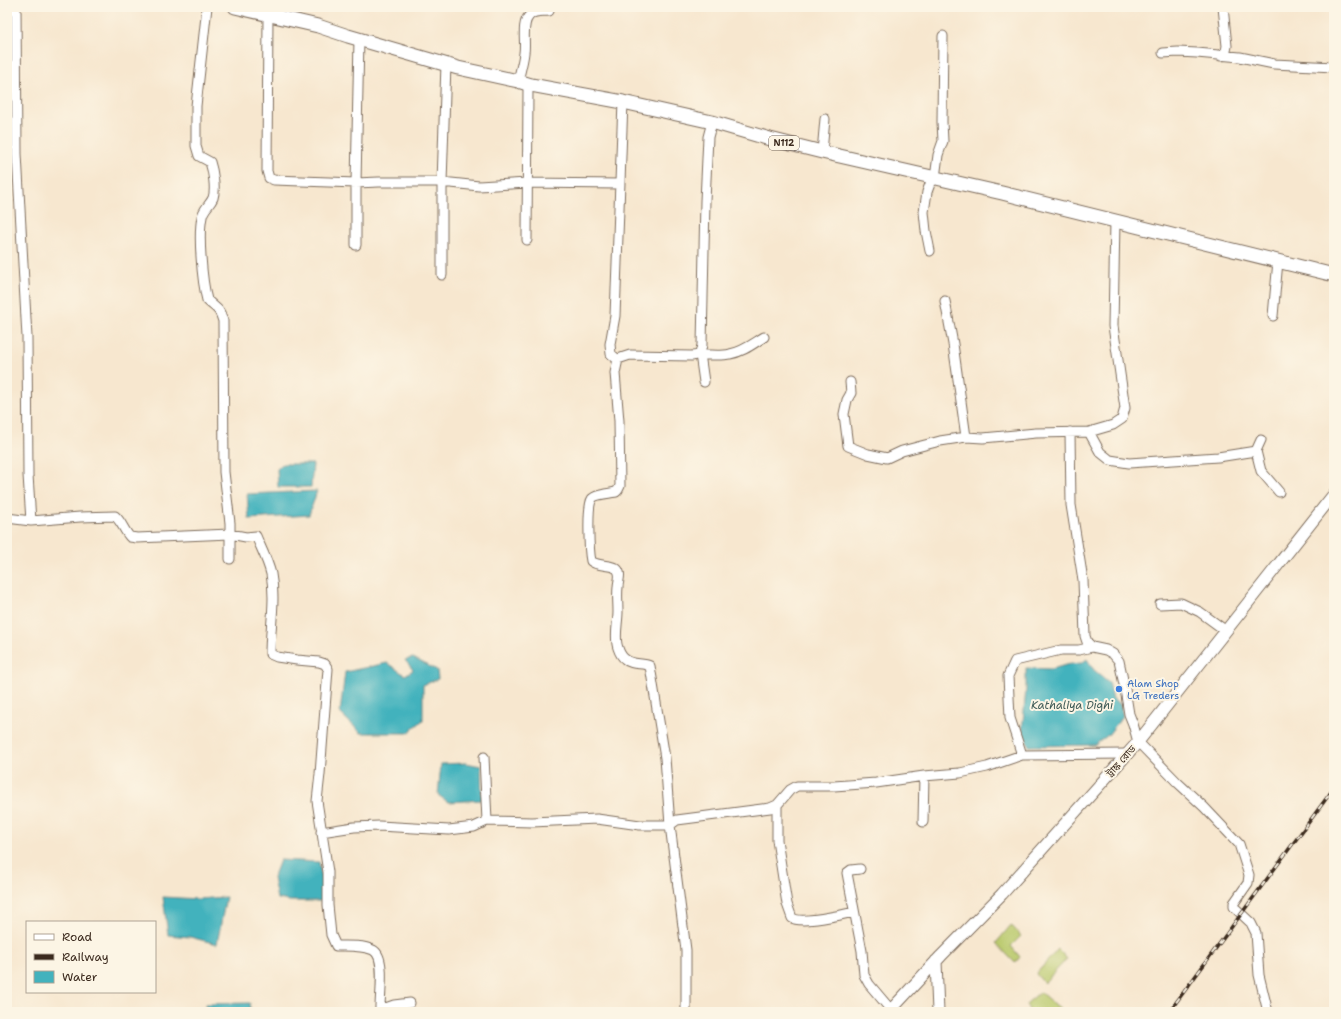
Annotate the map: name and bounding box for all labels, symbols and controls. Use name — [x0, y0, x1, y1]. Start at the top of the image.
road number: N112 — [769, 136, 799, 150]
place label: Alam Shop LG Treders — [1127, 677, 1179, 702]
marker: Alam Shop LG Treders — [1114, 684, 1124, 694]
water label: Kathaliya Dighi — [1031, 698, 1114, 713]
street label: ট্রাঙ্ক রোড — [1103, 742, 1139, 780]
legend — [26, 921, 156, 993]
text: Road — [62, 929, 93, 945]
text: Railway — [62, 949, 109, 965]
text: Water — [62, 969, 98, 985]

